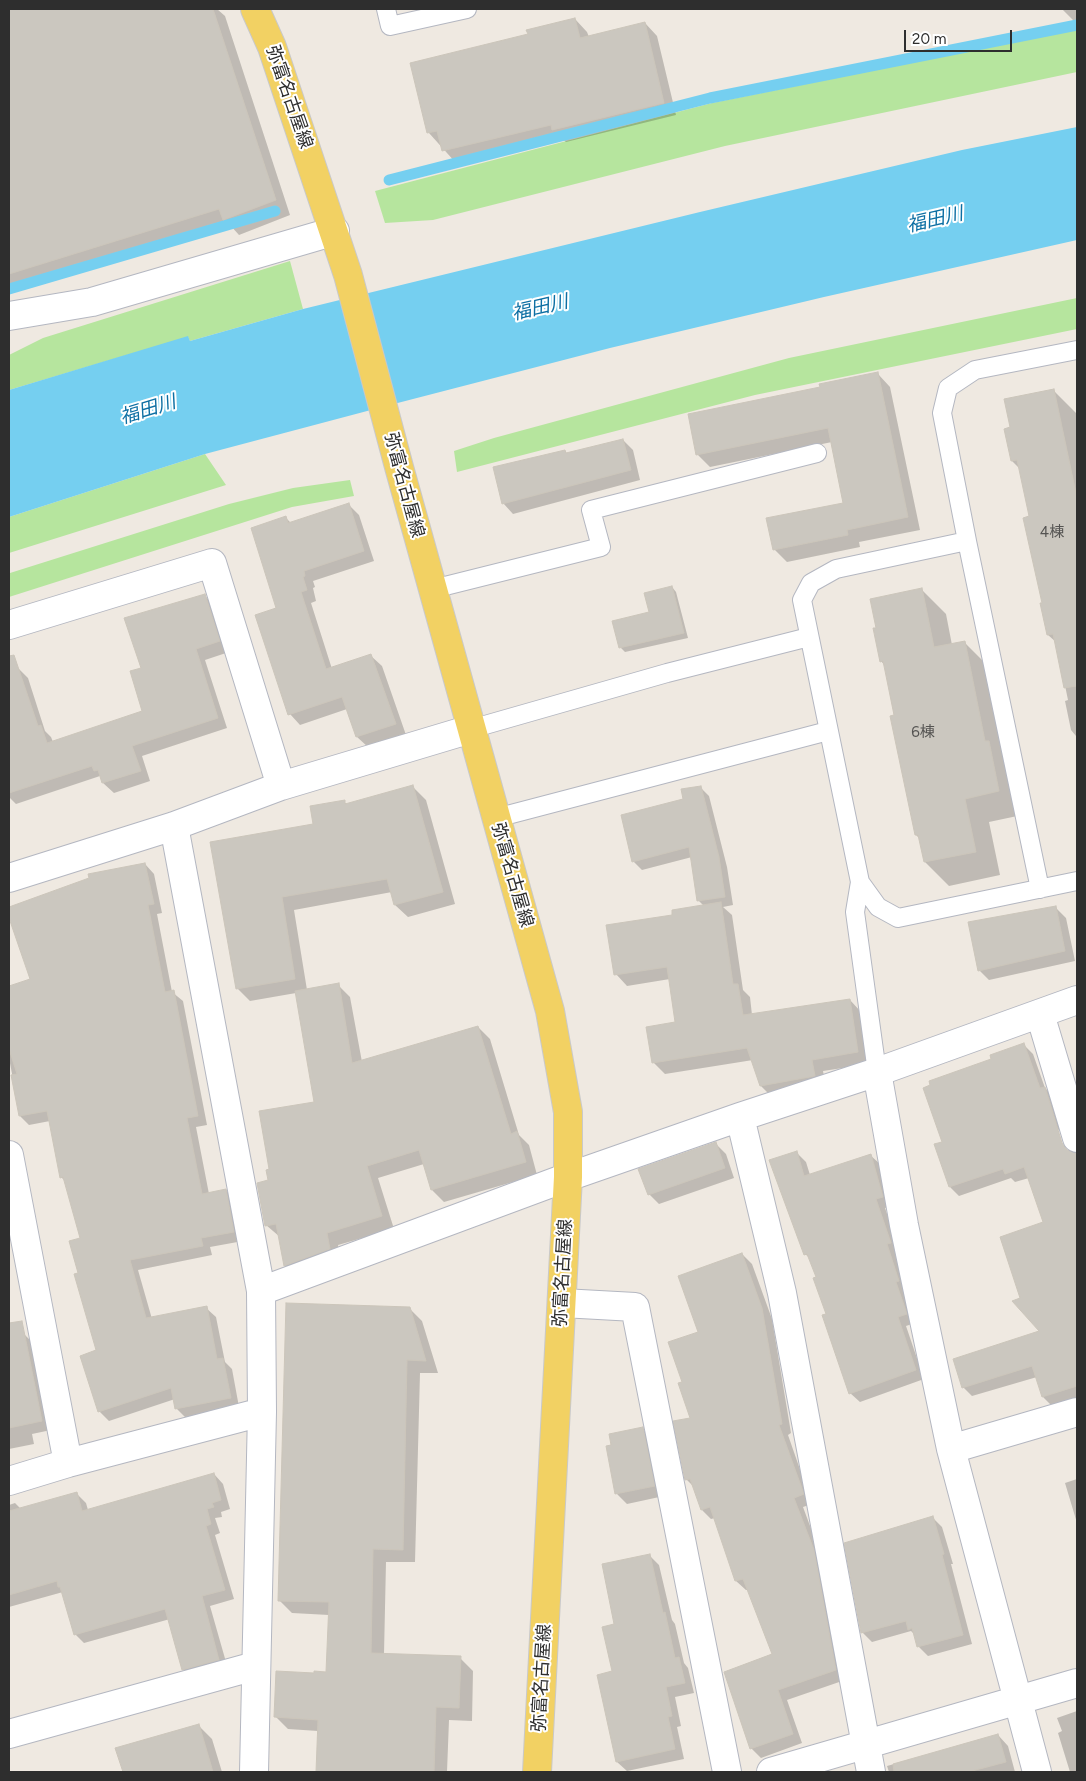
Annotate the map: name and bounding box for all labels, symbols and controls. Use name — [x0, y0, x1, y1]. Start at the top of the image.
scale bar — [906, 20, 1014, 52]
text: 20 m — [912, 30, 946, 48]
street label: 弥富名古屋線 — [261, 42, 317, 152]
water label: 福田川 — [905, 202, 965, 238]
water label: 福田川 — [510, 290, 570, 326]
water label: 福田川 — [117, 391, 179, 429]
street label: 弥富名古屋線 — [380, 430, 428, 540]
house number: 4棟 — [1040, 524, 1064, 542]
house number: 6棟 — [911, 724, 935, 742]
street label: 弥富名古屋線 — [487, 820, 537, 930]
street label: 弥富名古屋線 — [549, 1219, 577, 1327]
street label: 弥富名古屋線 — [528, 1624, 556, 1732]

